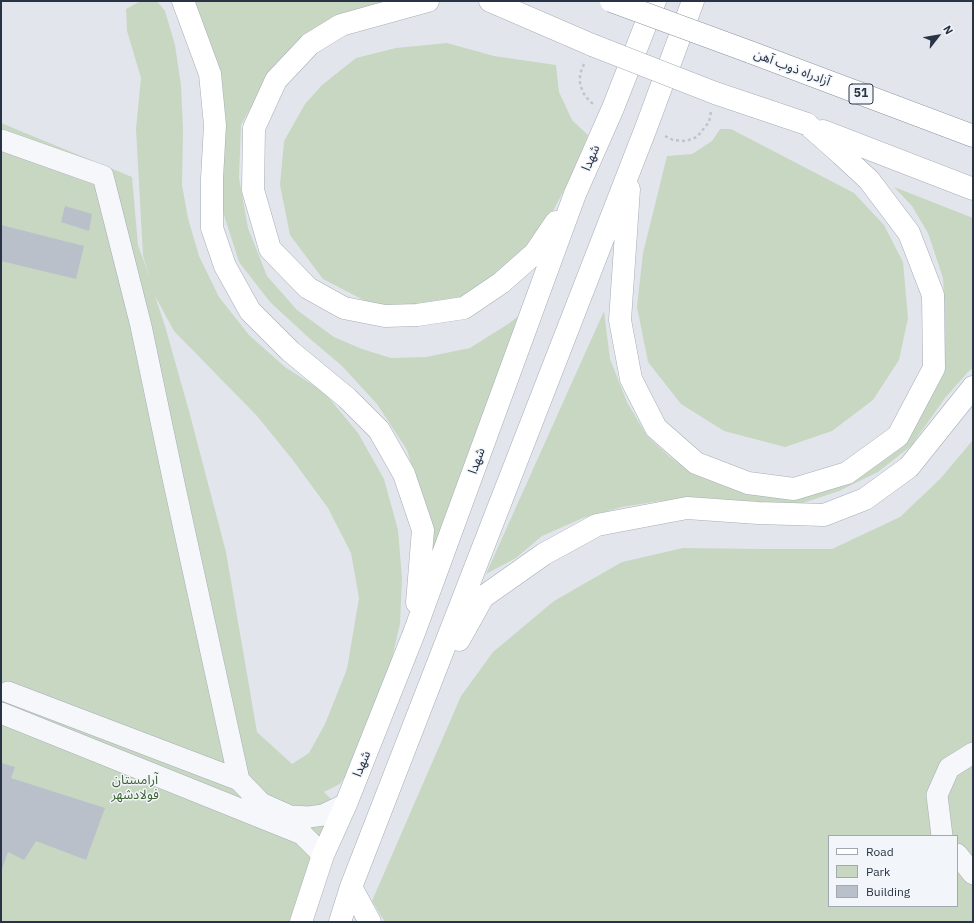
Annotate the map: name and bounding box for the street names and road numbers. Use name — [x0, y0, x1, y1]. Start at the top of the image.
street label: آزادراه ذوب آهن — [752, 46, 832, 90]
road number: 51 — [849, 84, 873, 104]
street label: شهدا — [579, 143, 603, 173]
street label: شهدا — [465, 446, 489, 476]
street label: شهدا — [350, 749, 374, 779]

